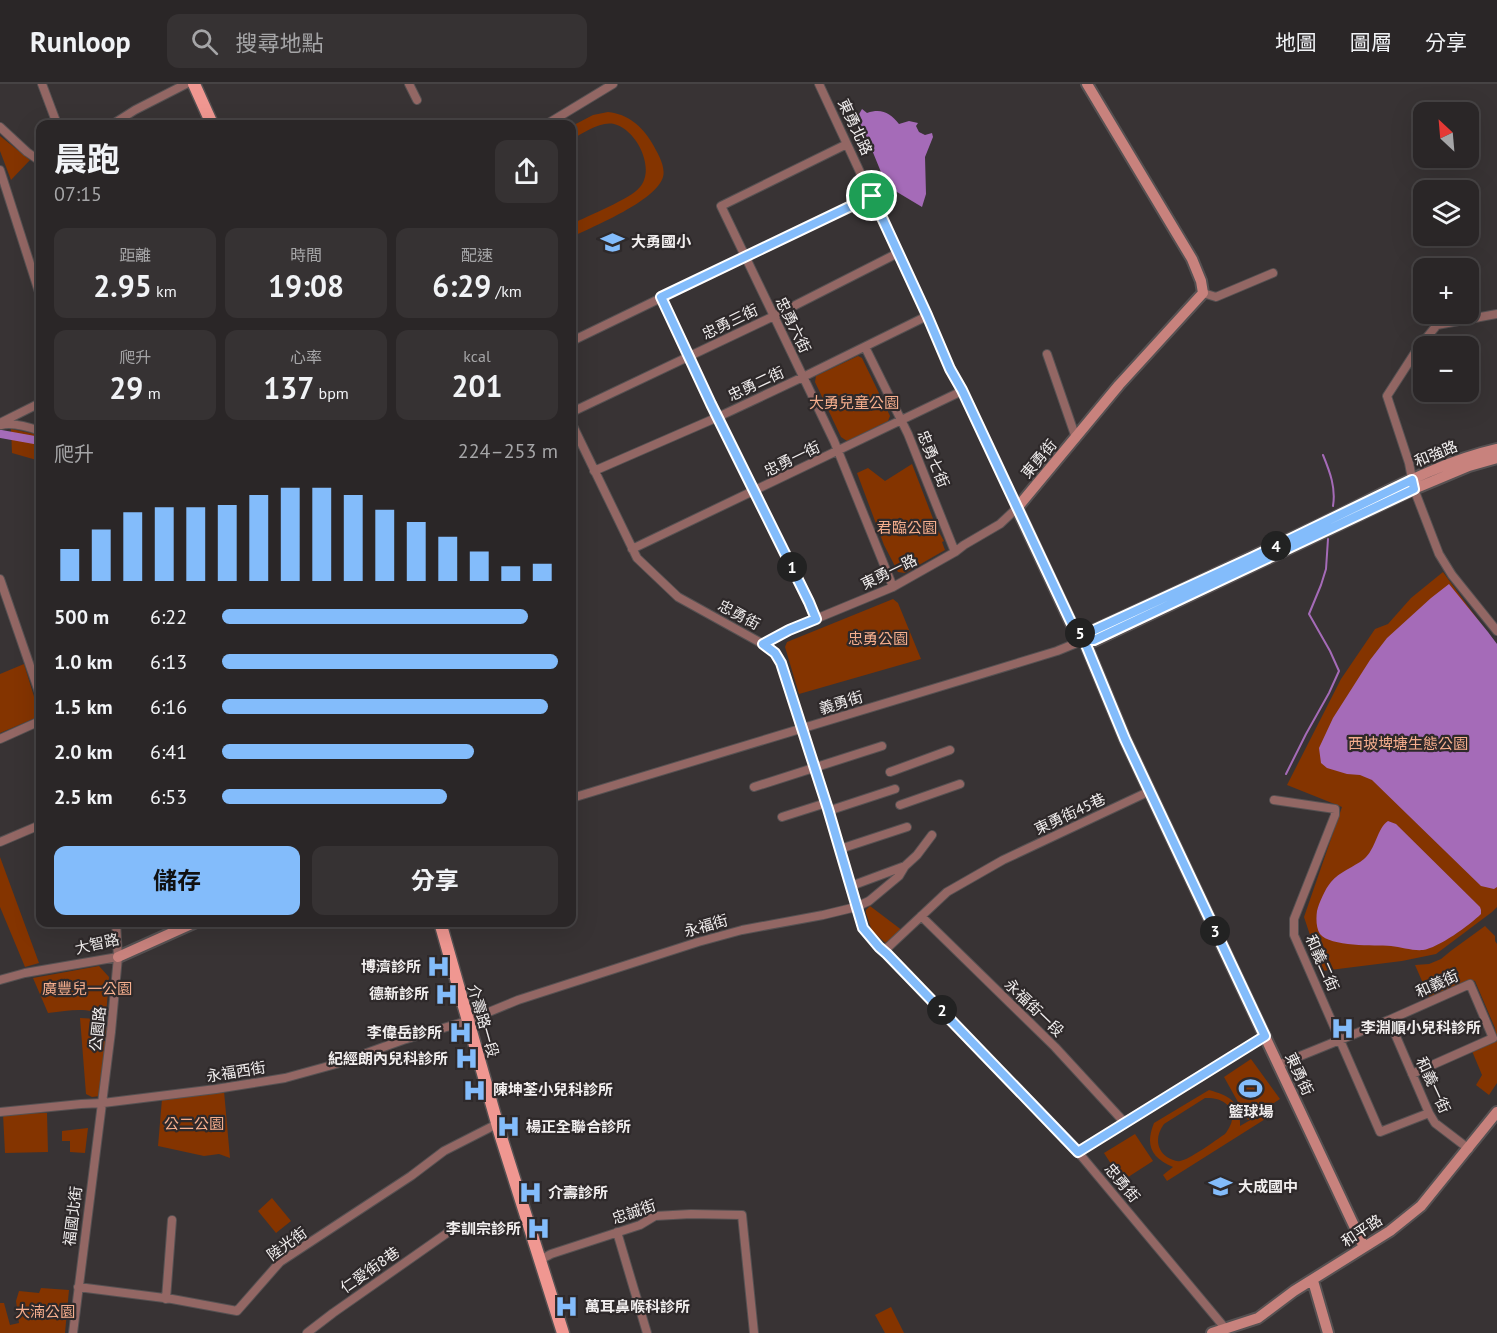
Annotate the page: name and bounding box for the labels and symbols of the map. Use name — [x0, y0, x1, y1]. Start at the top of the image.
street label: 東勇北路 — [834, 96, 877, 158]
north arrow — [1413, 102, 1479, 168]
pin — [846, 170, 897, 221]
school or university icon: 大勇國小 — [600, 229, 626, 255]
place label: 大勇國小 — [631, 232, 692, 251]
street label: 忠勇六街 — [772, 294, 815, 356]
street label: 忠勇三街 — [699, 300, 761, 343]
street label: 忠勇二街 — [725, 362, 787, 405]
park label: 大勇兒童公園 — [809, 393, 899, 412]
street label: 忠勇七街 — [913, 427, 954, 490]
street label: 東勇街 — [1017, 435, 1060, 482]
street label: 和強路 — [1411, 436, 1460, 471]
street label: 忠勇一街 — [761, 437, 823, 480]
park label: 君臨公園 — [877, 518, 937, 537]
pin: 4 — [1261, 531, 1291, 561]
street label: 東勇一路 — [858, 550, 920, 593]
pin: 1 — [777, 552, 807, 582]
street label: 忠勇街 — [715, 596, 764, 634]
pin: 5 — [1065, 618, 1095, 648]
park label: 忠勇公園 — [848, 629, 908, 648]
street label: 義勇街 — [817, 687, 865, 718]
park label: 西坡埤塘生態公園 — [1348, 734, 1468, 753]
street label: 東勇街45巷 — [1031, 789, 1108, 838]
street label: 永福街 — [682, 910, 730, 941]
pin: 3 — [1200, 916, 1230, 946]
street label: 大智路 — [73, 929, 121, 958]
street label: 和義二街 — [1302, 932, 1343, 994]
hospital icon: 博濟診所 — [426, 954, 452, 980]
place label: 博濟診所 — [361, 957, 421, 976]
street label: 和義街 — [1412, 966, 1461, 1001]
street label: 永福街一段 — [1001, 975, 1068, 1041]
park label: 廣豐兒一公園 — [42, 979, 132, 998]
hospital icon: 德新診所 — [434, 981, 460, 1007]
street label: 介壽路一段 — [464, 982, 503, 1060]
place label: 德新診所 — [369, 984, 429, 1003]
pin: 2 — [927, 995, 957, 1025]
street label: 公園路 — [86, 1006, 109, 1052]
hospital icon: 李淵順小兒科診所 — [1330, 1015, 1356, 1041]
place label: 李淵順小兒科診所 — [1361, 1018, 1481, 1037]
hospital icon: 李偉岳診所 — [447, 1020, 473, 1046]
place label: 李偉岳診所 — [367, 1023, 442, 1042]
hospital icon: 紀經朗內兒科診所 — [453, 1046, 479, 1072]
place label: 紀經朗內兒科診所 — [328, 1049, 448, 1068]
street label: 東勇街 — [1281, 1049, 1318, 1098]
street label: 和義一街 — [1412, 1054, 1455, 1116]
street label: 永福西街 — [205, 1057, 267, 1086]
sports icon: 籃球場 — [1238, 1075, 1264, 1101]
hospital icon: 陳坤荃小兒科診所 — [462, 1077, 488, 1103]
place label: 陳坤荃小兒科診所 — [493, 1080, 613, 1099]
place label: 籃球場 — [1228, 1102, 1274, 1121]
park label: 公二公園 — [164, 1114, 224, 1133]
hospital icon: 楊正全聯合診所 — [495, 1114, 521, 1140]
place label: 楊正全聯合診所 — [526, 1117, 631, 1136]
street label: 忠勇街 — [1101, 1159, 1144, 1206]
school or university icon: 大成國中 — [1207, 1174, 1233, 1200]
place label: 大成國中 — [1238, 1177, 1298, 1196]
hospital icon: 介壽診所 — [517, 1180, 543, 1206]
place label: 介壽診所 — [548, 1183, 608, 1202]
street label: 福國北街 — [59, 1185, 86, 1247]
street label: 忠誠街 — [609, 1195, 658, 1228]
street label: 和平路 — [1338, 1210, 1386, 1251]
hospital icon: 李訓宗診所 — [526, 1216, 552, 1242]
place label: 李訓宗診所 — [446, 1219, 521, 1238]
street label: 陸光街 — [263, 1223, 310, 1265]
street label: 仁愛街8巷 — [336, 1242, 403, 1297]
hospital icon: 萬耳鼻喉科診所 — [554, 1294, 580, 1320]
place label: 萬耳鼻喉科診所 — [585, 1297, 690, 1316]
park label: 大湳公園 — [15, 1302, 75, 1321]

